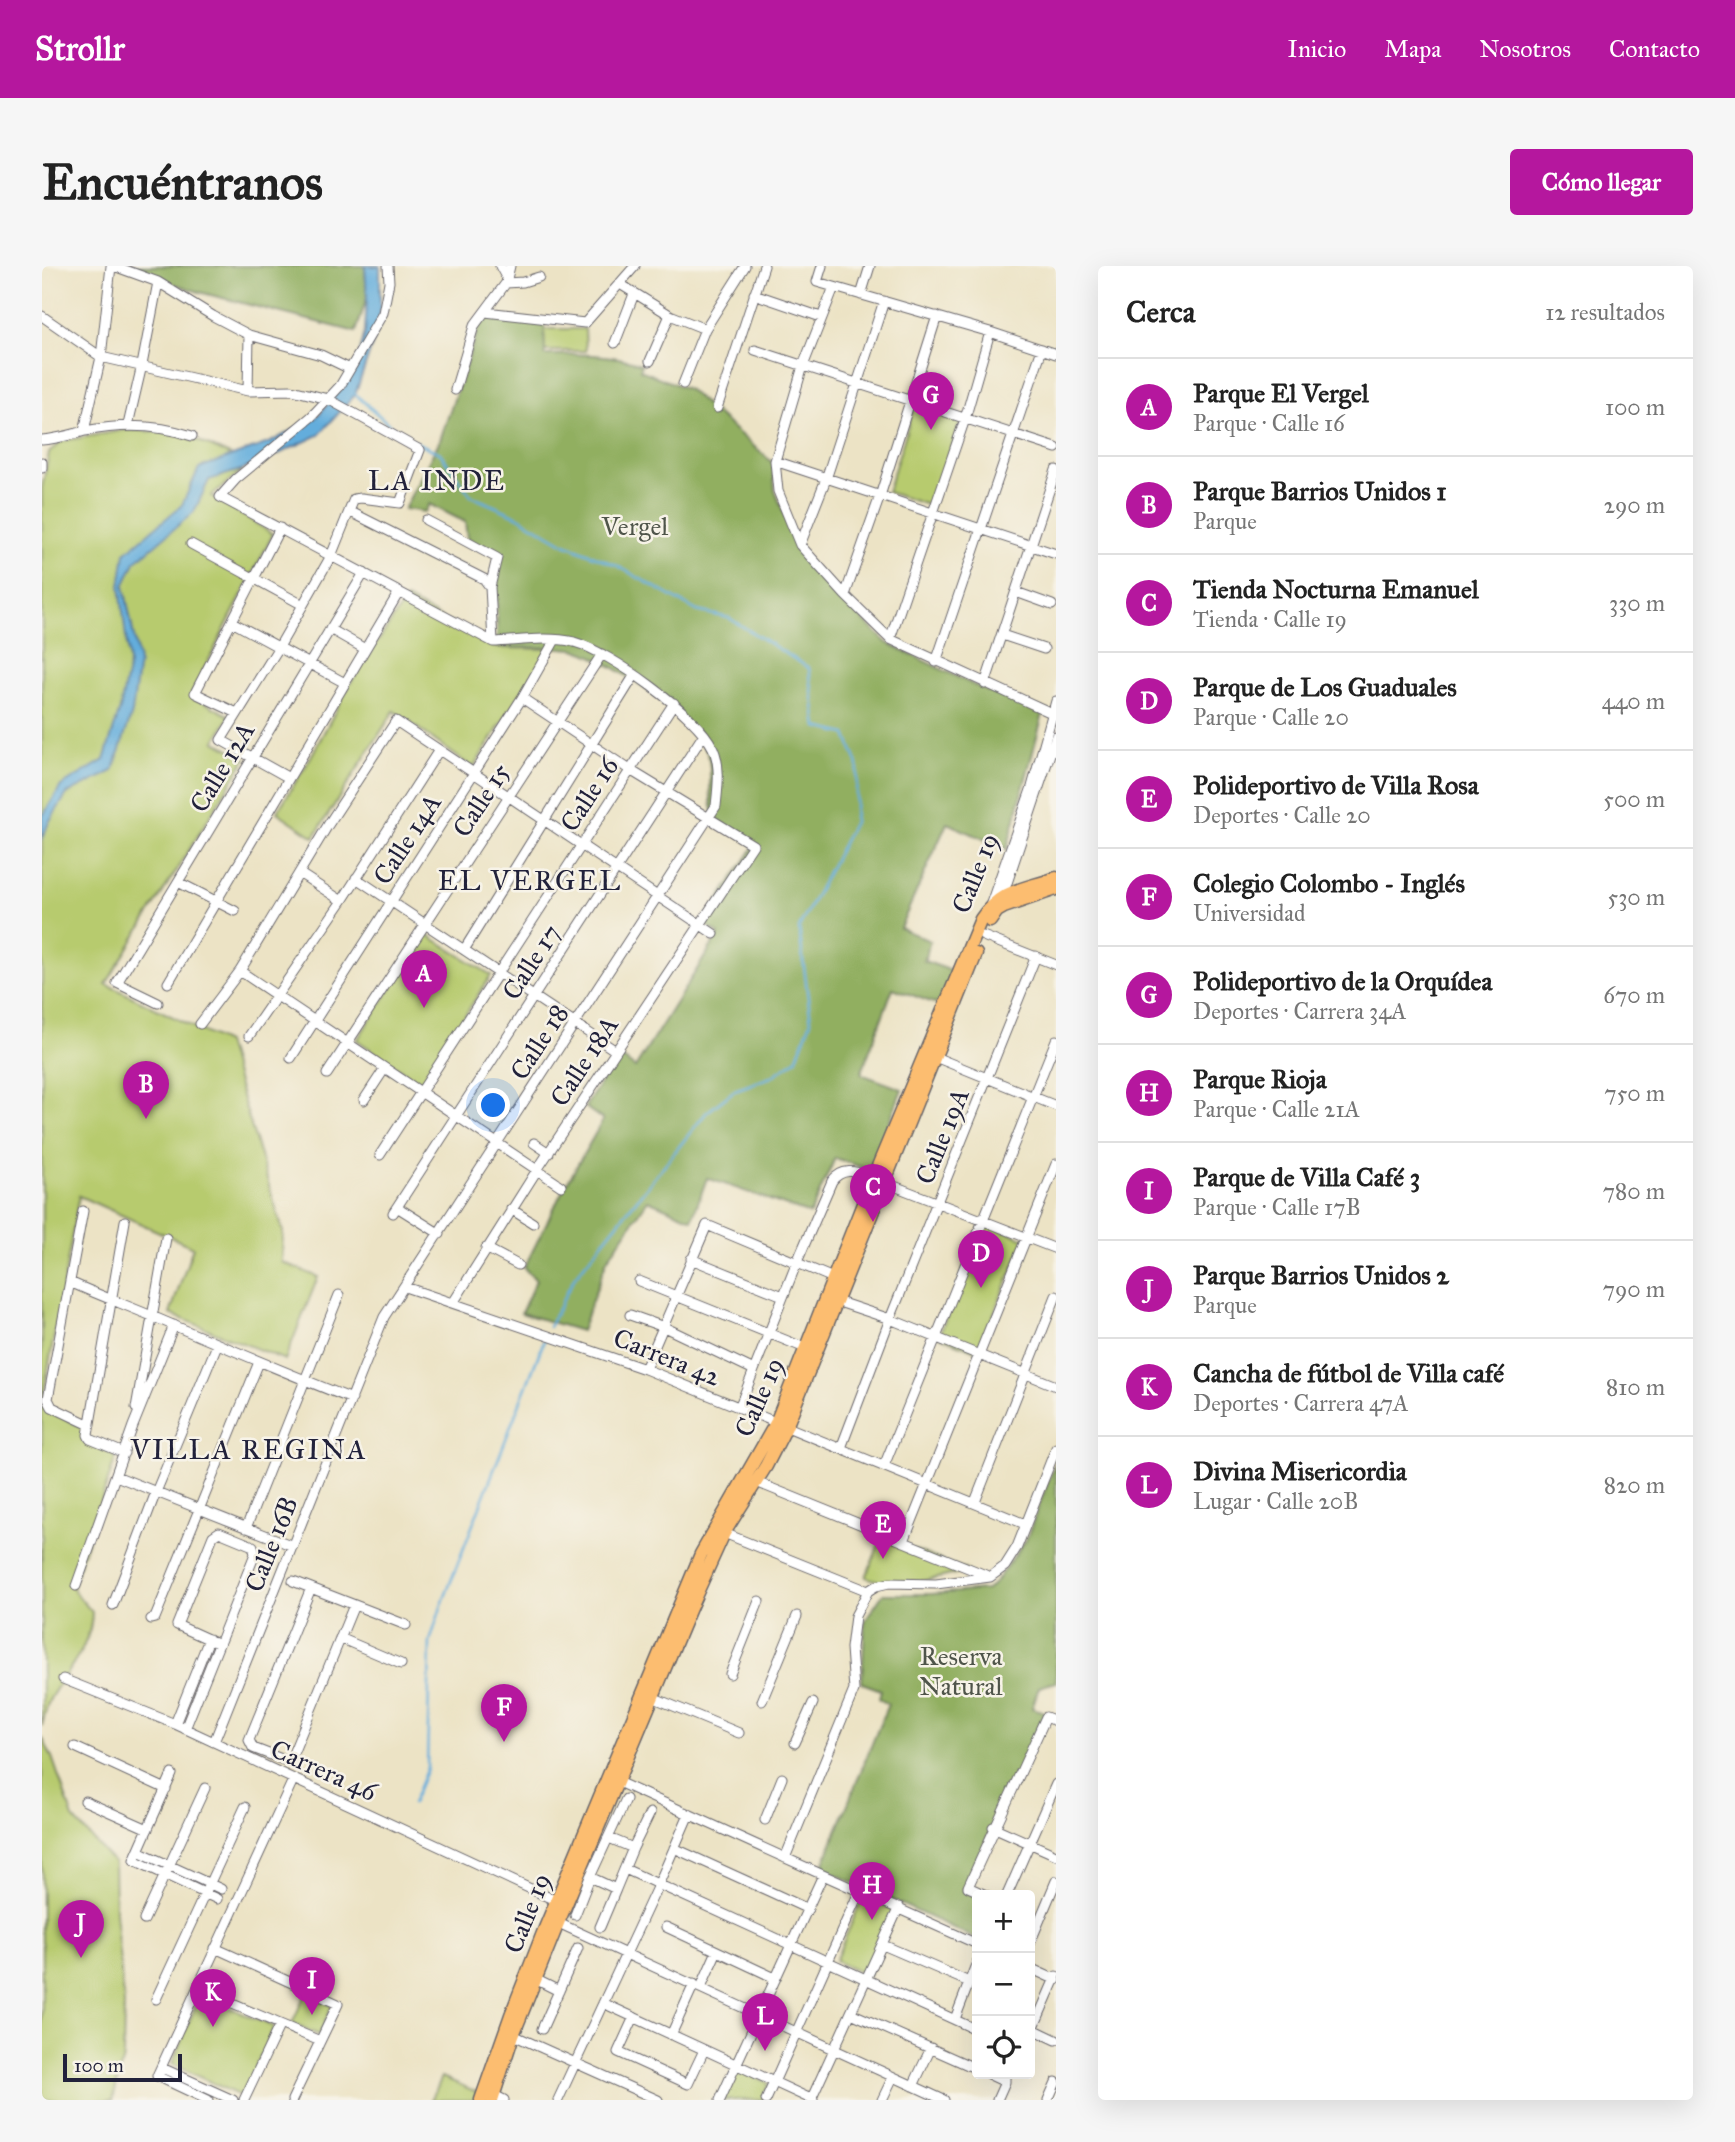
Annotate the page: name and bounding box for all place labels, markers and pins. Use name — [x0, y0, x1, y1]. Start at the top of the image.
pin: G — [908, 372, 954, 430]
pin: A — [401, 950, 447, 1008]
pin: B — [123, 1061, 169, 1119]
pin: C — [850, 1164, 896, 1222]
pin: D — [958, 1230, 1004, 1288]
pin: E — [860, 1501, 906, 1559]
pin: F — [481, 1684, 527, 1742]
pin: H — [849, 1862, 895, 1920]
pin: J — [58, 1900, 104, 1958]
pin: I — [289, 1957, 335, 2015]
pin: K — [190, 1969, 236, 2027]
pin: L — [742, 1993, 788, 2051]

